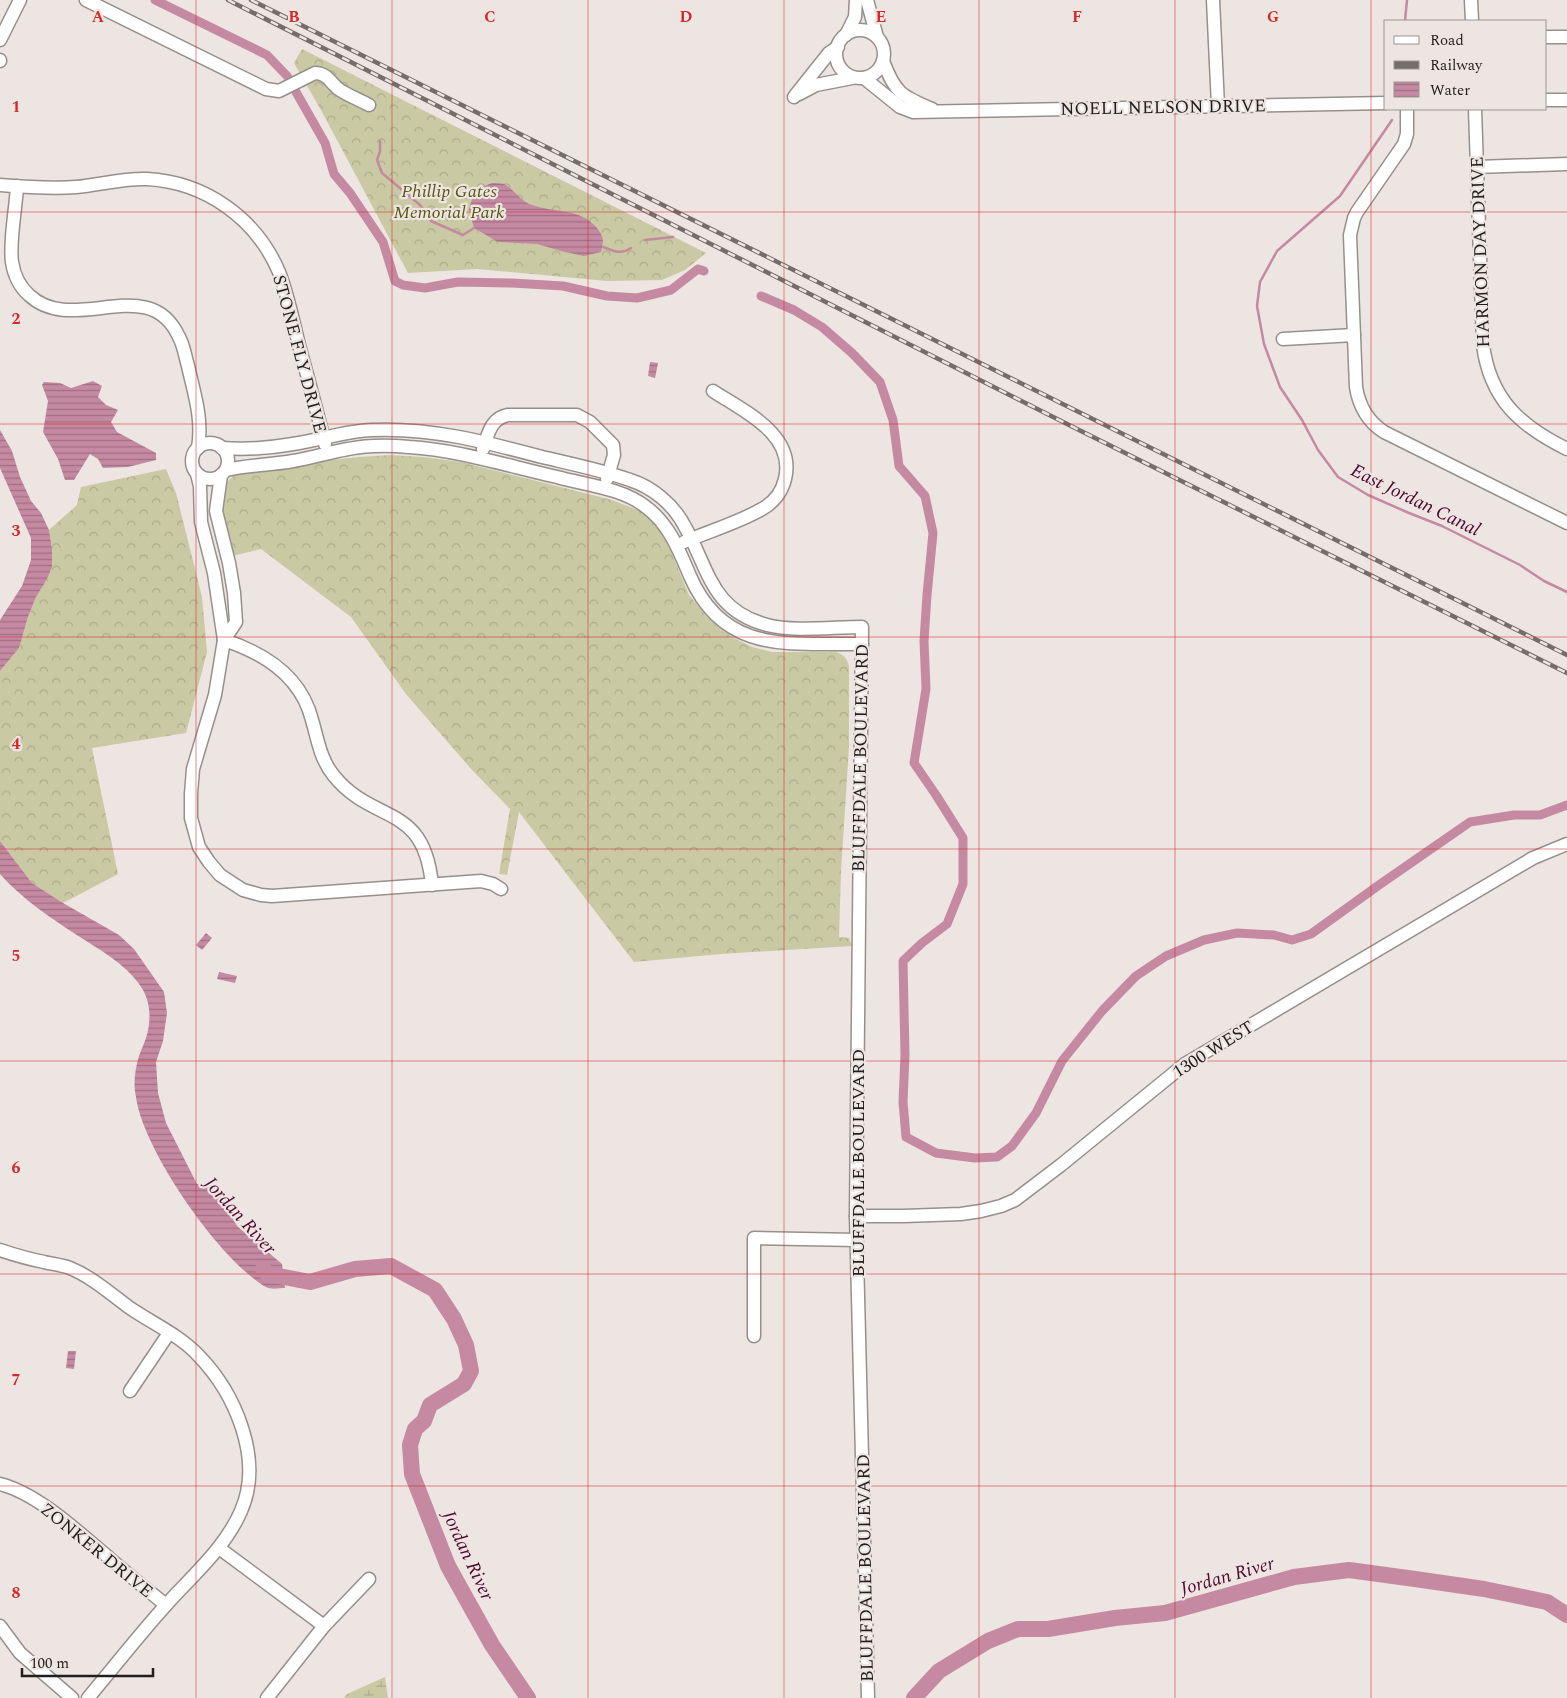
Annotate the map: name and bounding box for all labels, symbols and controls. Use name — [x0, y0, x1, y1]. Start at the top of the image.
text: A — [92, 5, 105, 29]
text: B — [288, 5, 300, 29]
text: C — [484, 5, 496, 29]
text: D — [680, 5, 693, 29]
text: E — [876, 5, 886, 29]
text: F — [1072, 5, 1082, 29]
text: G — [1267, 5, 1279, 29]
legend — [1384, 20, 1547, 110]
text: Road — [1430, 29, 1464, 52]
text: Railway — [1430, 54, 1483, 77]
text: Water — [1430, 79, 1470, 102]
street label: NOELL NELSON DRIVE — [1060, 92, 1266, 123]
text: 1 — [12, 95, 20, 119]
street label: HARMON DAY DRIVE — [1464, 156, 1497, 348]
park label: Phillip Gates Memorial Park — [394, 178, 505, 226]
street label: STONE FLY DRIVE — [265, 272, 334, 436]
text: 2 — [12, 307, 21, 331]
water label: East Jordan Canal — [1346, 456, 1485, 544]
text: 3 — [12, 519, 21, 543]
street label: BLUFFDALE BOULEVARD — [845, 644, 876, 872]
text: 4 — [12, 732, 21, 756]
text: 5 — [12, 944, 20, 968]
street label: 1300 WEST — [1167, 1014, 1259, 1085]
street label: BLUFFDALE BOULEVARD — [845, 1049, 872, 1277]
text: 6 — [12, 1156, 21, 1180]
water label: Jordan River — [195, 1169, 283, 1262]
text: 7 — [12, 1368, 21, 1392]
street label: BLUFFDALE BOULEVARD — [850, 1454, 881, 1682]
street label: ZONKER DRIVE — [34, 1496, 159, 1605]
water label: Jordan River — [433, 1504, 501, 1606]
water label: Jordan River — [1175, 1549, 1278, 1604]
text: 8 — [12, 1581, 21, 1605]
scale bar — [22, 1646, 154, 1678]
text: 100 m — [30, 1652, 69, 1675]

